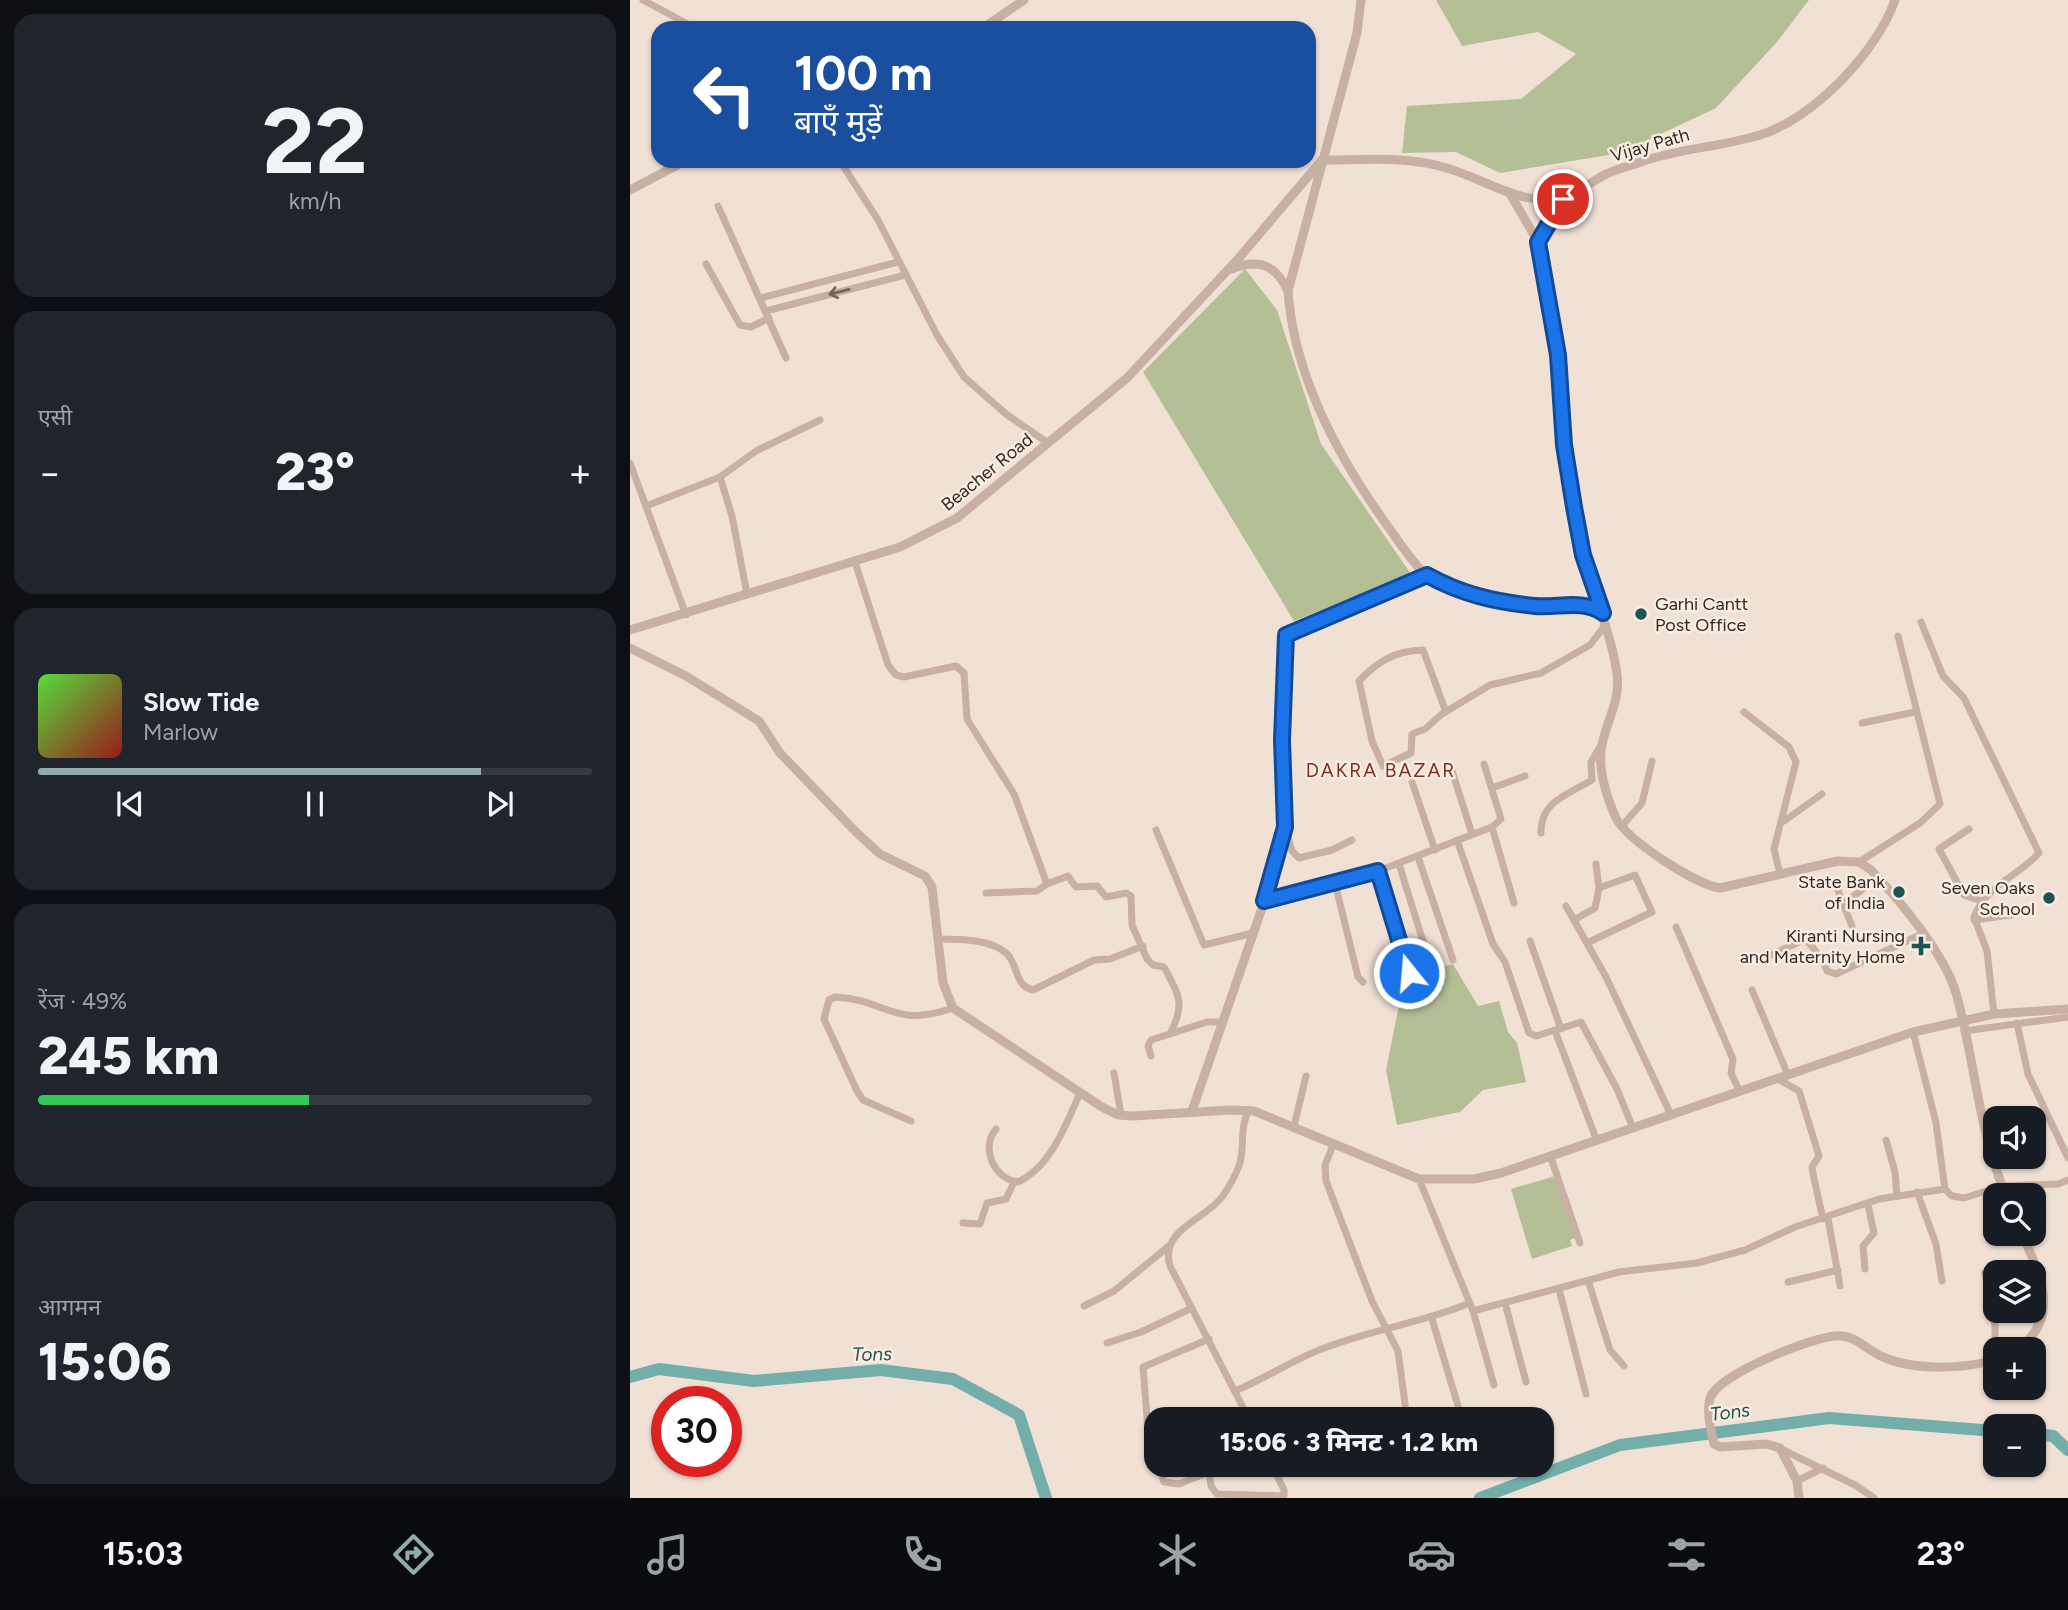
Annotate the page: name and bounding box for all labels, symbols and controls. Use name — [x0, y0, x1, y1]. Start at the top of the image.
text: 100 m — [794, 43, 933, 102]
icon: left — [679, 49, 770, 140]
text: 22 — [262, 87, 368, 196]
text: बाएँ मुड़ें — [794, 103, 882, 141]
street label: Vijay Path — [1608, 123, 1692, 167]
pin — [1533, 169, 1593, 229]
icon: arrive — [1544, 180, 1582, 218]
text: km/h — [289, 187, 341, 215]
one-way arrow — [828, 286, 851, 299]
text: एसी — [38, 403, 72, 431]
street label: Beacher Road — [937, 428, 1037, 516]
text: 23° — [275, 441, 355, 503]
text: − — [38, 450, 62, 496]
text: + — [568, 450, 592, 496]
place label: Garhi Cantt Post Office — [1655, 593, 1749, 636]
marker: Garhi Cantt Post Office — [1633, 606, 1649, 622]
text: Slow Tide — [143, 686, 259, 718]
text: Marlow — [143, 718, 218, 746]
district label: DAKRA BAZAR — [1306, 759, 1456, 782]
icon: previous — [111, 785, 149, 823]
icon: pause — [296, 785, 334, 823]
icon: next — [481, 785, 519, 823]
place label: State Bank of India — [1798, 871, 1885, 914]
place label: Seven Oaks School — [1941, 877, 2035, 920]
marker: State Bank of India — [1891, 884, 1907, 900]
marker: Seven Oaks School — [2041, 890, 2057, 906]
place label: Kiranti Nursing and Maternity Home — [1740, 925, 1905, 968]
position arrow — [1372, 936, 1446, 1010]
marker: Kiranti Nursing and Maternity Home — [1911, 936, 1931, 956]
text: रेंज · 49% — [38, 987, 127, 1015]
text: 245 km — [38, 1025, 219, 1087]
map controls — [1983, 1106, 2046, 1477]
button: sound — [1983, 1106, 2046, 1169]
button: search — [1983, 1183, 2046, 1246]
button: layers — [1983, 1260, 2046, 1323]
text: आगमन — [38, 1293, 101, 1321]
text: 15:06 — [38, 1331, 172, 1393]
button: + — [1983, 1337, 2046, 1400]
water label: Tons — [852, 1342, 892, 1366]
speed limit sign: 30 — [651, 1386, 742, 1477]
water label: Tons — [1709, 1398, 1751, 1426]
button: − — [1983, 1414, 2046, 1477]
text: 15:06 · 3 मिनट · 1.2 km — [1220, 1426, 1478, 1458]
icon: directions — [389, 1530, 438, 1579]
icon: music — [643, 1530, 692, 1579]
icon: phone — [898, 1530, 947, 1579]
icon: climate — [1153, 1530, 1202, 1579]
icon: car — [1407, 1530, 1456, 1579]
icon: filters — [1662, 1530, 1711, 1579]
text: 15:03 — [103, 1535, 183, 1573]
text: 23° — [1917, 1535, 1965, 1573]

